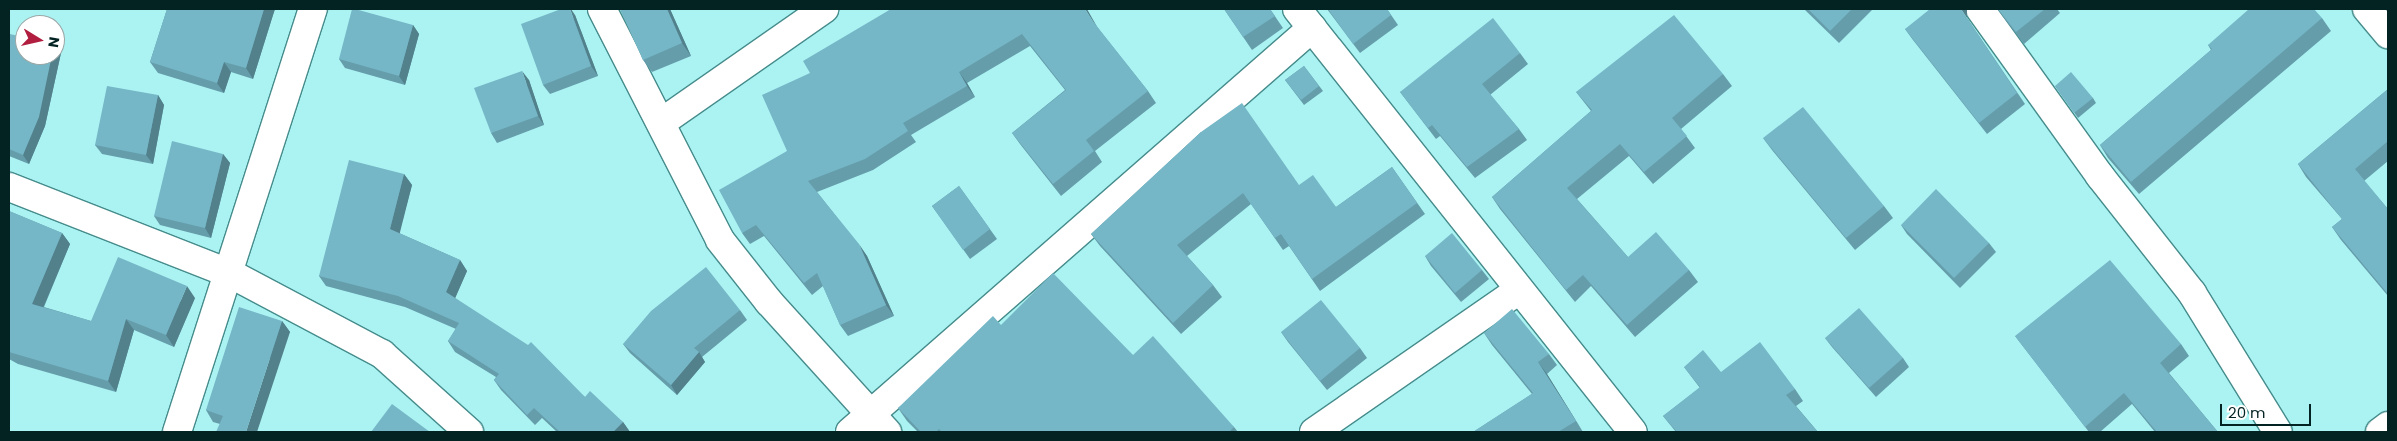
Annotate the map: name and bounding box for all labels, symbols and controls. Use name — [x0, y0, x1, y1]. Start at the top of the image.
north arrow — [15, 15, 65, 65]
text: N — [43, 35, 65, 49]
scale bar — [2222, 394, 2313, 426]
text: 20 m — [2228, 402, 2266, 423]

